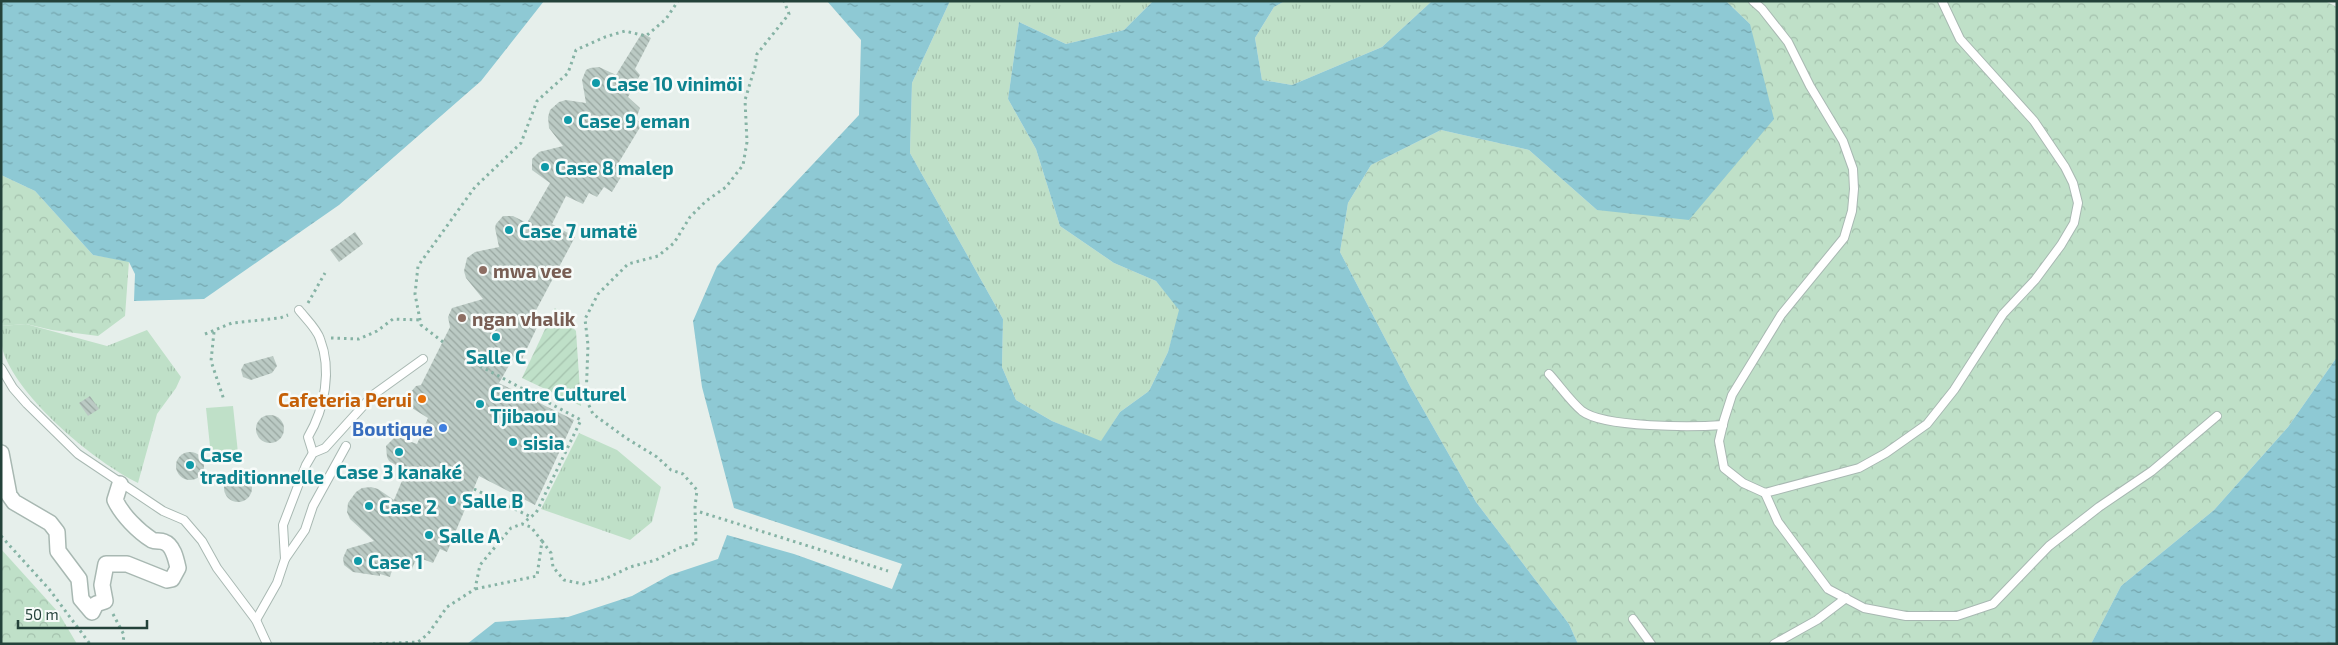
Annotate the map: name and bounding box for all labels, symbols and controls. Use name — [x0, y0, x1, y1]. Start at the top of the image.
place label: Case 10 vinimöi — [606, 72, 743, 95]
marker: Case 10 vinimöi — [590, 77, 602, 89]
place label: Case 9 eman — [578, 109, 690, 132]
marker: Case 9 eman — [562, 114, 574, 126]
place label: Case 8 malep — [555, 156, 674, 179]
marker: Case 8 malep — [539, 161, 551, 173]
place label: Case 7 umatë — [519, 219, 638, 242]
marker: Case 7 umatë — [503, 224, 515, 236]
place label: mwa vee — [493, 259, 573, 282]
marker: mwa vee — [477, 264, 489, 276]
place label: ngan vhalik — [472, 307, 576, 330]
marker: ngan vhalik — [456, 312, 468, 324]
marker: Salle C — [490, 331, 502, 343]
place label: Salle C — [466, 345, 526, 368]
place label: Centre Culturel Tjibaou — [490, 382, 627, 427]
place label: Cafeteria Perui — [278, 388, 412, 411]
marker: Cafeteria Perui — [416, 393, 428, 405]
marker: Centre Culturel Tjibaou — [474, 398, 486, 410]
place label: Boutique — [352, 417, 433, 440]
marker: Boutique — [437, 422, 449, 434]
place label: sisia — [523, 431, 565, 454]
marker: sisia — [507, 436, 519, 448]
place label: Case traditionnelle — [200, 443, 325, 488]
marker: Case 3 kanaké — [393, 446, 405, 458]
marker: Case traditionnelle — [184, 459, 196, 471]
place label: Case 3 kanaké — [336, 460, 463, 483]
place label: Salle B — [462, 489, 523, 512]
marker: Salle B — [446, 494, 458, 506]
place label: Case 2 — [379, 495, 437, 518]
marker: Case 2 — [363, 500, 375, 512]
place label: Salle A — [439, 524, 501, 547]
marker: Salle A — [423, 529, 435, 541]
place label: Case 1 — [368, 550, 423, 573]
marker: Case 1 — [352, 555, 364, 567]
scale bar — [18, 598, 146, 630]
text: 50 m — [25, 605, 59, 623]

